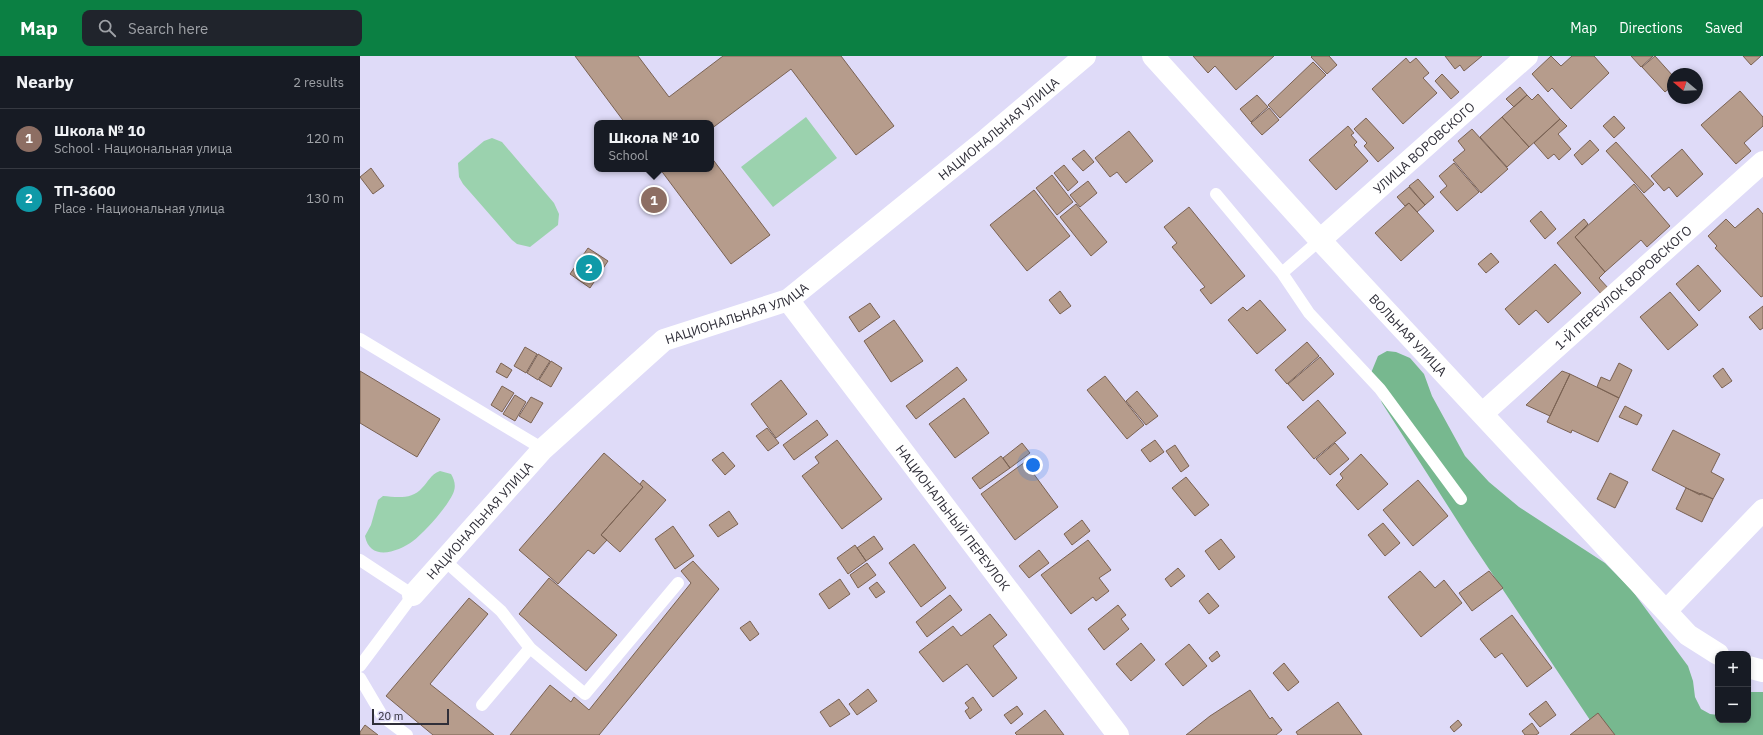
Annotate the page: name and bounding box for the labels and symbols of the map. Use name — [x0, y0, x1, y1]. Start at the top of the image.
north arrow — [1667, 68, 1703, 104]
street label: НАЦИОНАЛЬНАЯ УЛИЦА — [934, 73, 1063, 184]
street label: УЛИЦА ВОРОВСКОГО — [1370, 98, 1478, 197]
pin: 1 — [641, 185, 667, 215]
street label: 1-Й ПЕРЕУЛОК ВОРОВСКОГО — [1551, 222, 1695, 353]
pin: 2 — [576, 253, 602, 283]
street label: НАЦИОНАЛЬНАЯ УЛИЦА — [663, 278, 812, 348]
street label: ВОЛЬНАЯ УЛИЦА — [1366, 290, 1451, 380]
street label: НАЦИОНАЛЬНЫЙ ПЕРЕУЛОК — [892, 441, 1014, 594]
your location — [1023, 455, 1043, 475]
street label: НАЦИОНАЛЬНАЯ УЛИЦА — [423, 457, 537, 583]
scale bar — [372, 707, 449, 726]

